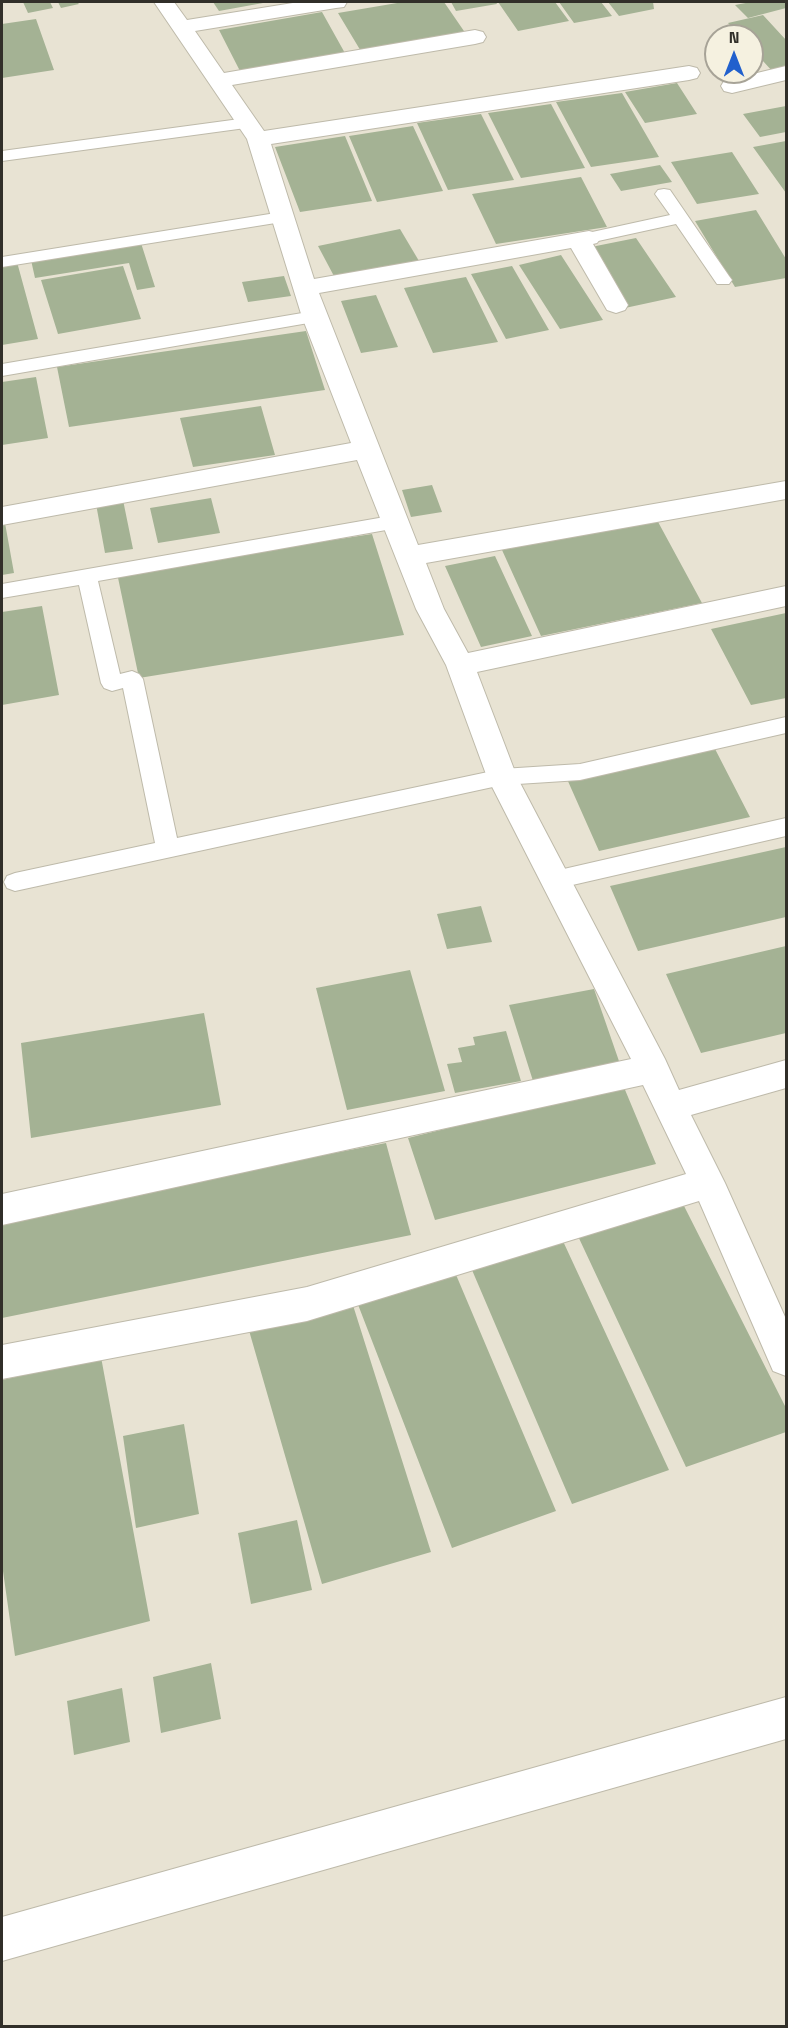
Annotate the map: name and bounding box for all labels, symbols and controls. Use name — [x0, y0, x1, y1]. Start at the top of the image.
north arrow — [704, 24, 764, 84]
text: N — [729, 27, 739, 48]

